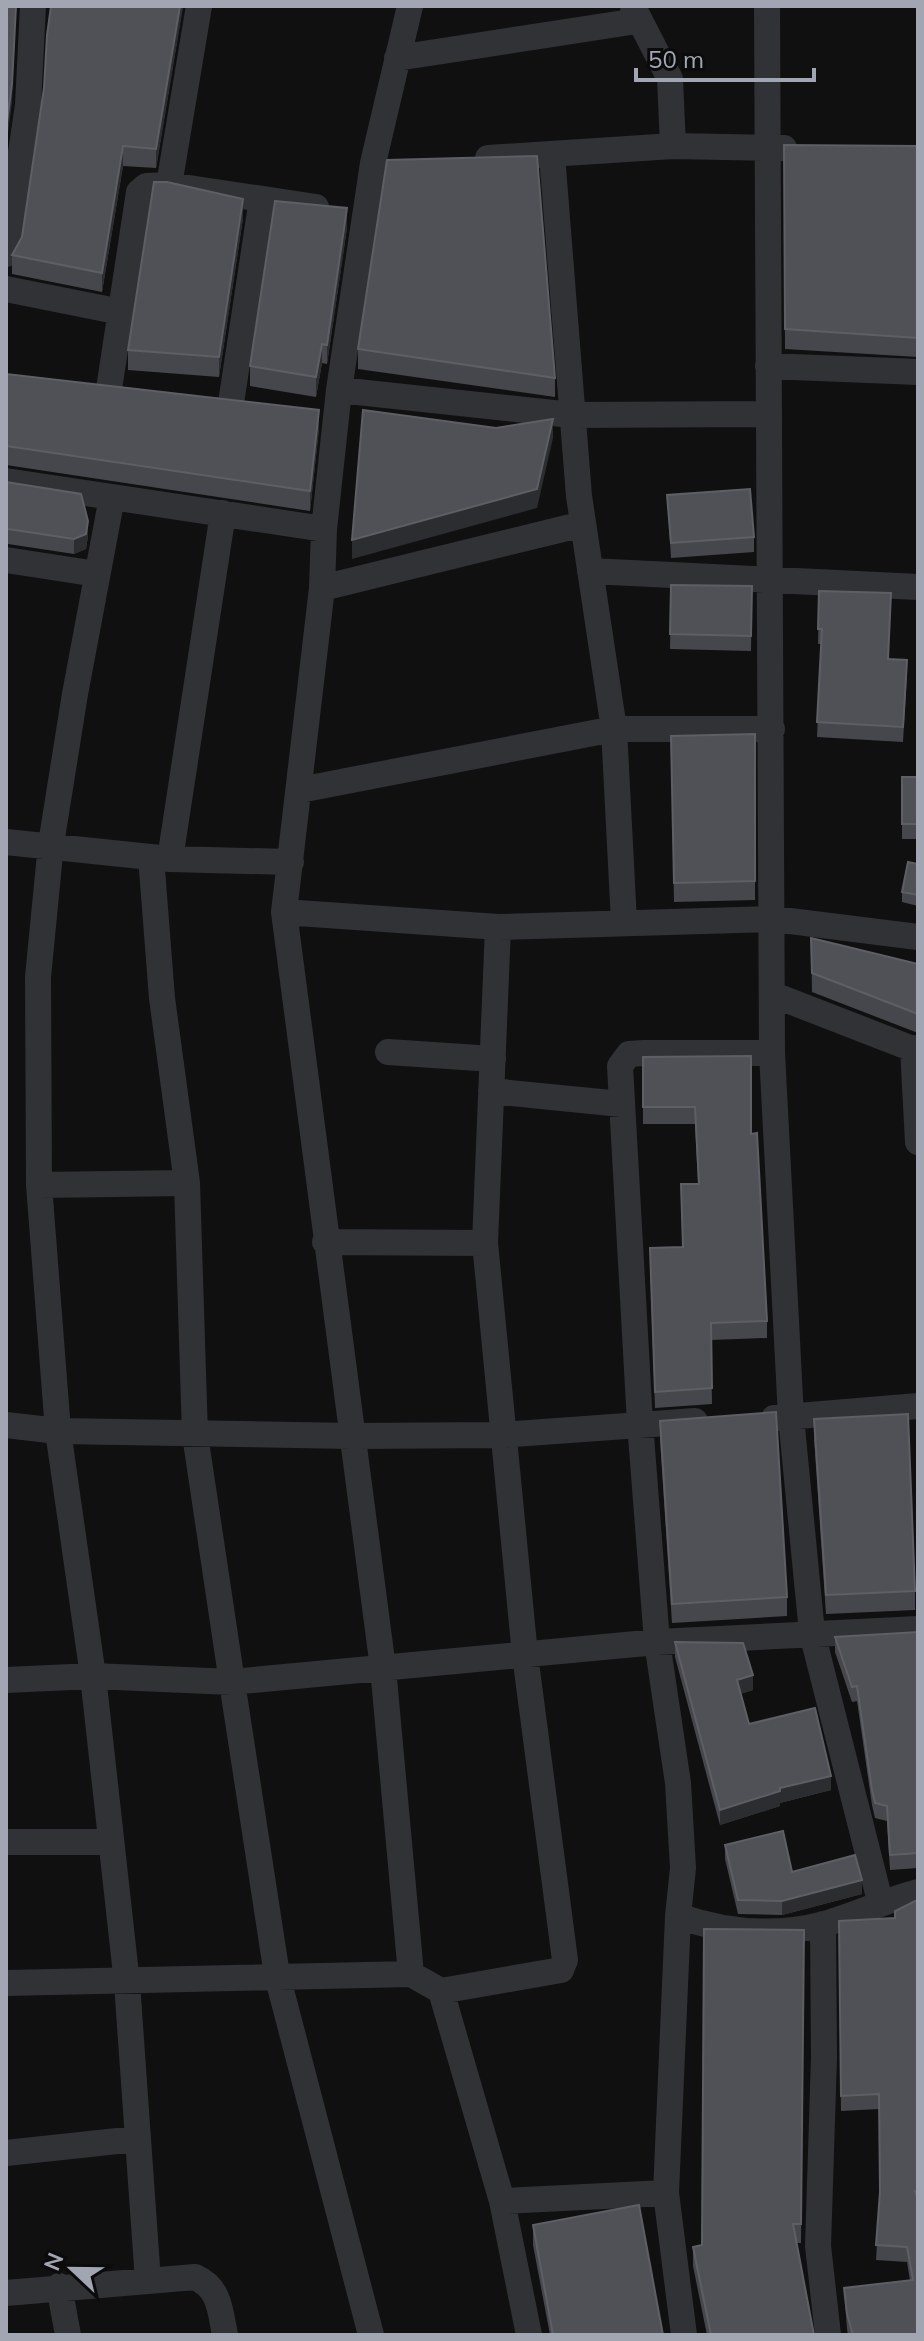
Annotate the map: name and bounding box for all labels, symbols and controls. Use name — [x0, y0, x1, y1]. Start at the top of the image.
scale bar — [636, 32, 814, 82]
text: 50 m — [648, 44, 704, 74]
north arrow — [32, 2229, 112, 2309]
text: N — [37, 2249, 70, 2274]

